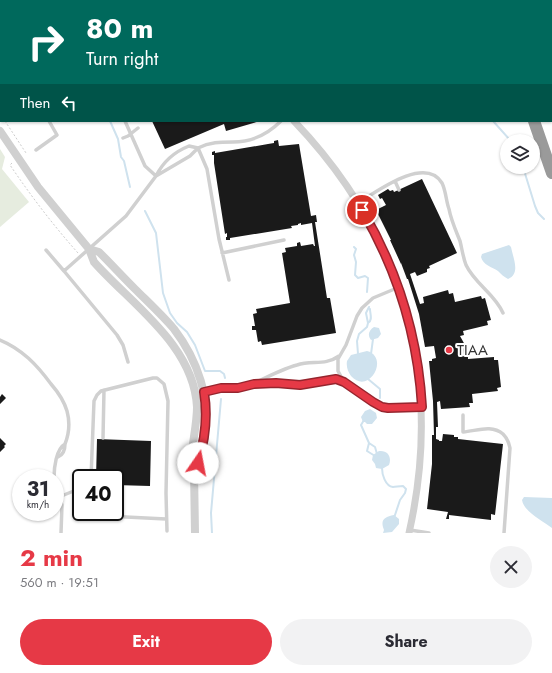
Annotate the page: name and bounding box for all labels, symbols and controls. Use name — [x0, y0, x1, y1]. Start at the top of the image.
text: 80 m — [86, 8, 153, 49]
icon: right — [20, 16, 72, 68]
text: Turn right — [86, 46, 158, 72]
text: Then — [20, 92, 50, 114]
icon: left — [58, 92, 80, 114]
map controls — [500, 134, 540, 174]
button: layers — [500, 134, 540, 174]
pin — [345, 193, 379, 227]
icon: arrive — [351, 199, 373, 221]
place label: TIAA — [457, 339, 488, 361]
marker: TIAA — [444, 345, 454, 355]
position arrow — [177, 442, 219, 484]
speed limit sign: 40 — [72, 469, 124, 521]
text: 31 — [27, 475, 49, 504]
text: km/h — [27, 497, 49, 512]
text: 2 min — [20, 540, 83, 575]
button: close — [490, 546, 532, 588]
text: 560 m · 19:51 — [20, 573, 99, 592]
button: Exit — [20, 619, 272, 665]
button: Share — [280, 619, 532, 665]

